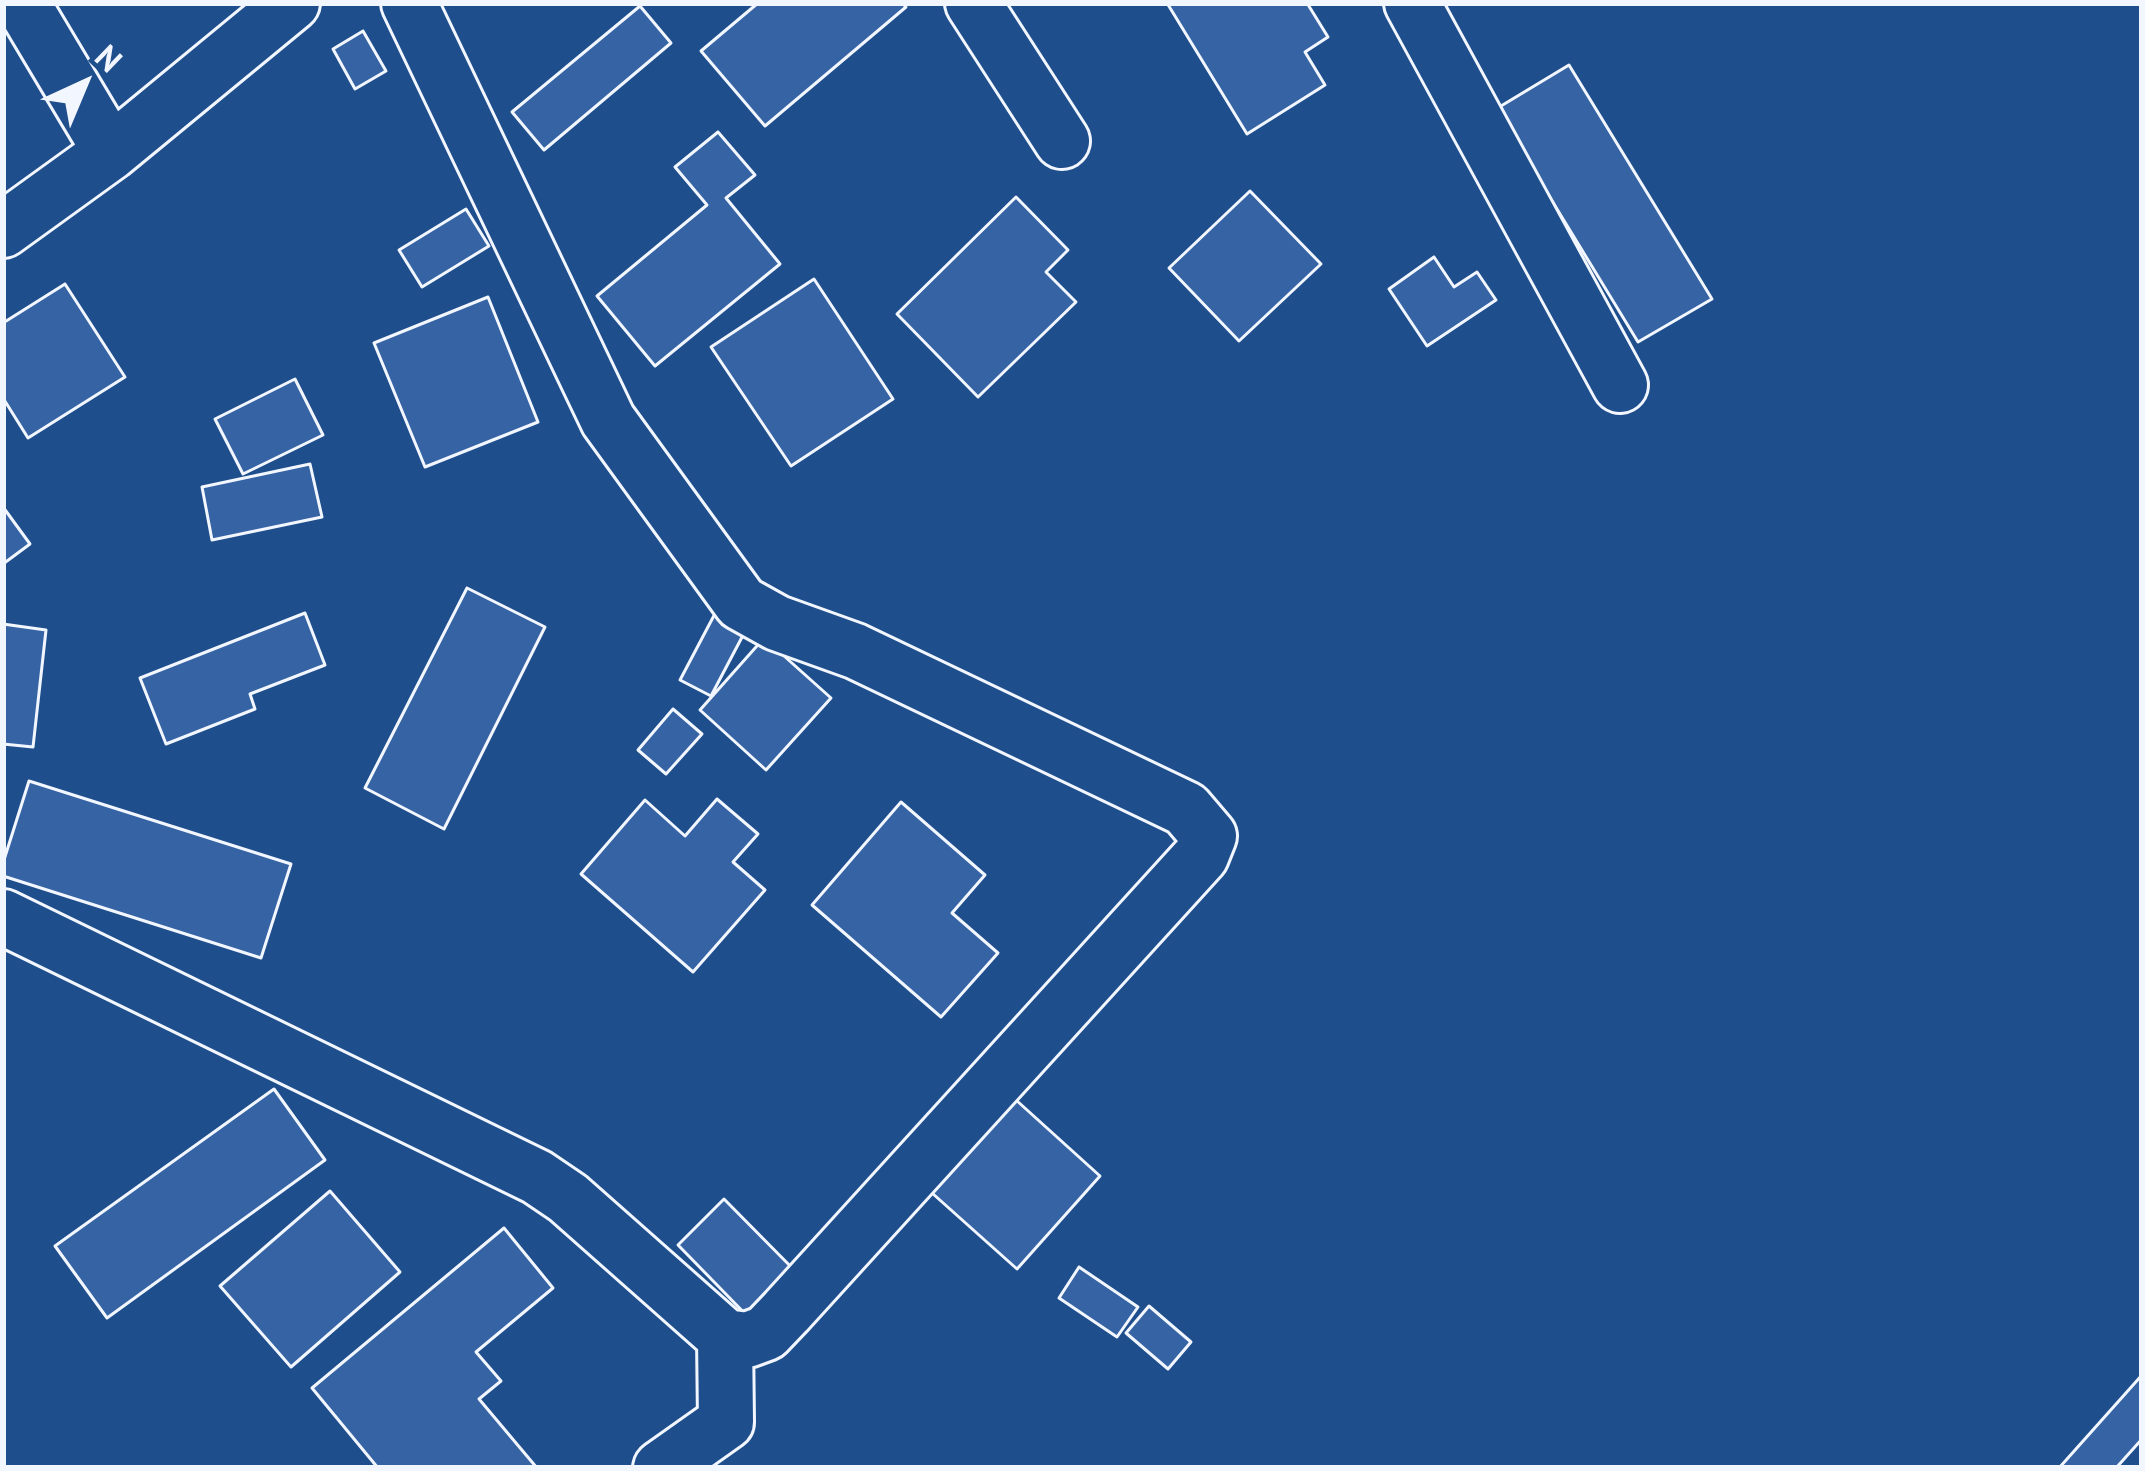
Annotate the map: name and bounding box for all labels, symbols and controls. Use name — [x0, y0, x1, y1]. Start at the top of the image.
north arrow — [24, 24, 144, 144]
text: N — [87, 35, 132, 81]

